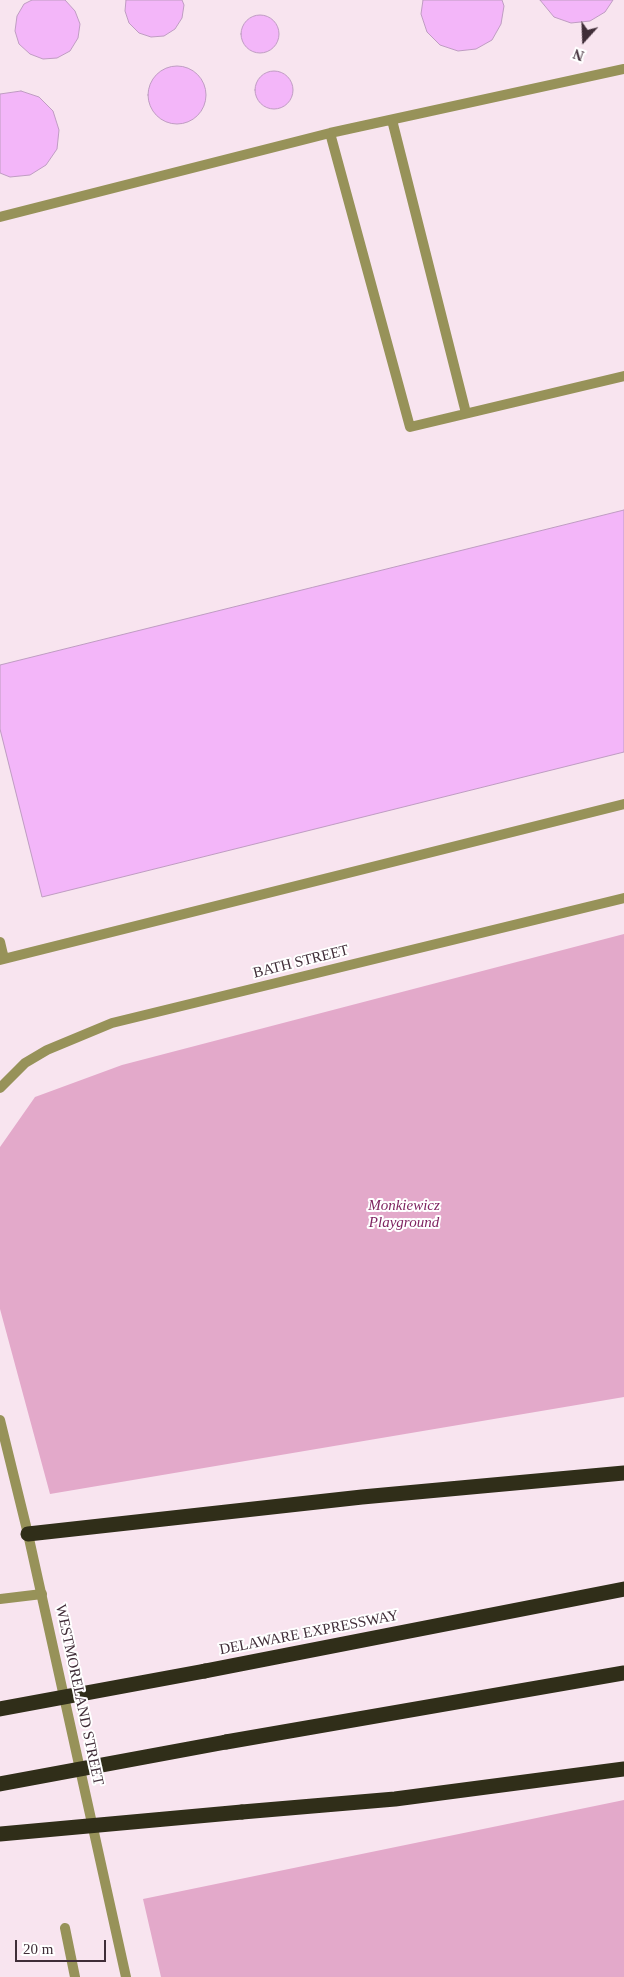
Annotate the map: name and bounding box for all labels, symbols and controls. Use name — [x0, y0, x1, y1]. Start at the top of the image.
north arrow — [559, 15, 609, 65]
text: N — [571, 46, 586, 63]
street label: BATH STREET — [251, 941, 351, 983]
park label: Monkiewicz Playground — [368, 1197, 440, 1232]
street label: WESTMORELAND STREET — [51, 1603, 107, 1787]
street label: DELAWARE EXPRESSWAY — [218, 1607, 400, 1659]
scale bar — [18, 1930, 109, 1962]
text: 20 m — [23, 1941, 53, 1957]

